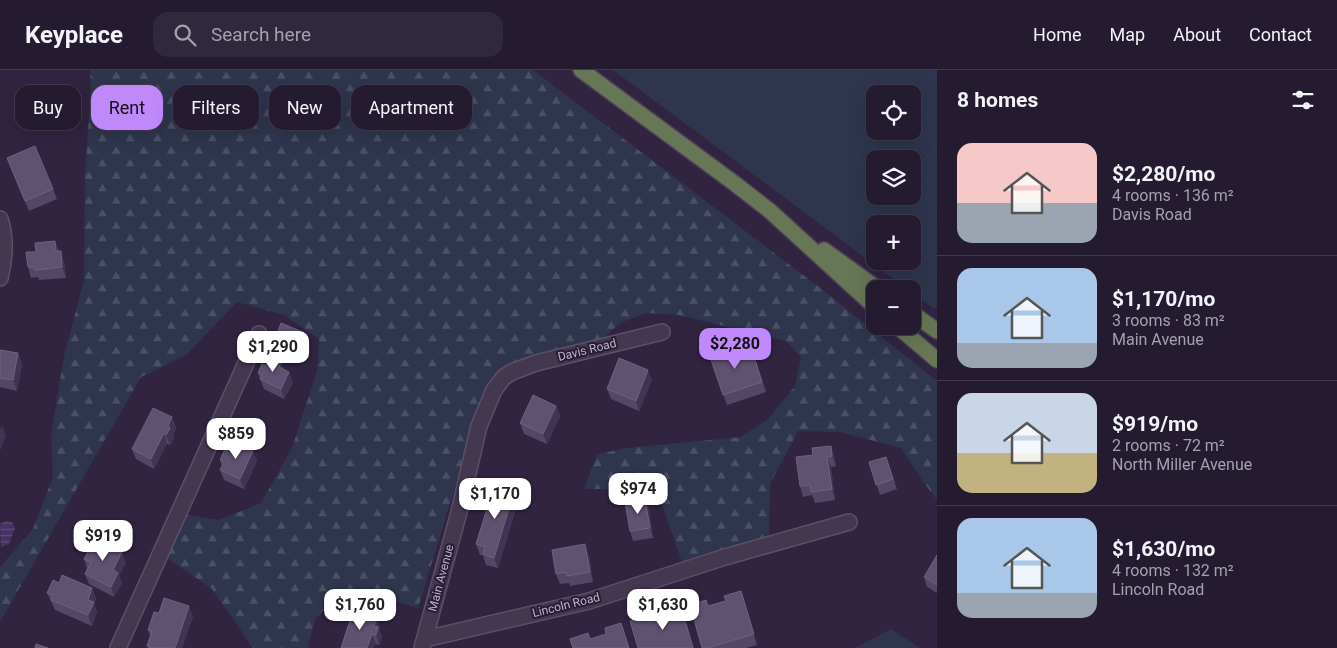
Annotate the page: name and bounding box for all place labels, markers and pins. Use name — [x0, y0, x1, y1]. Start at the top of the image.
pin: $2,280 — [694, 328, 776, 370]
pin: $1,290 — [232, 330, 314, 373]
pin: $859 — [206, 418, 266, 460]
pin: $974 — [608, 472, 668, 515]
pin: $1,170 — [454, 478, 536, 520]
pin: $919 — [73, 520, 133, 562]
pin: $1,760 — [319, 588, 401, 631]
pin: $1,630 — [622, 588, 704, 631]

